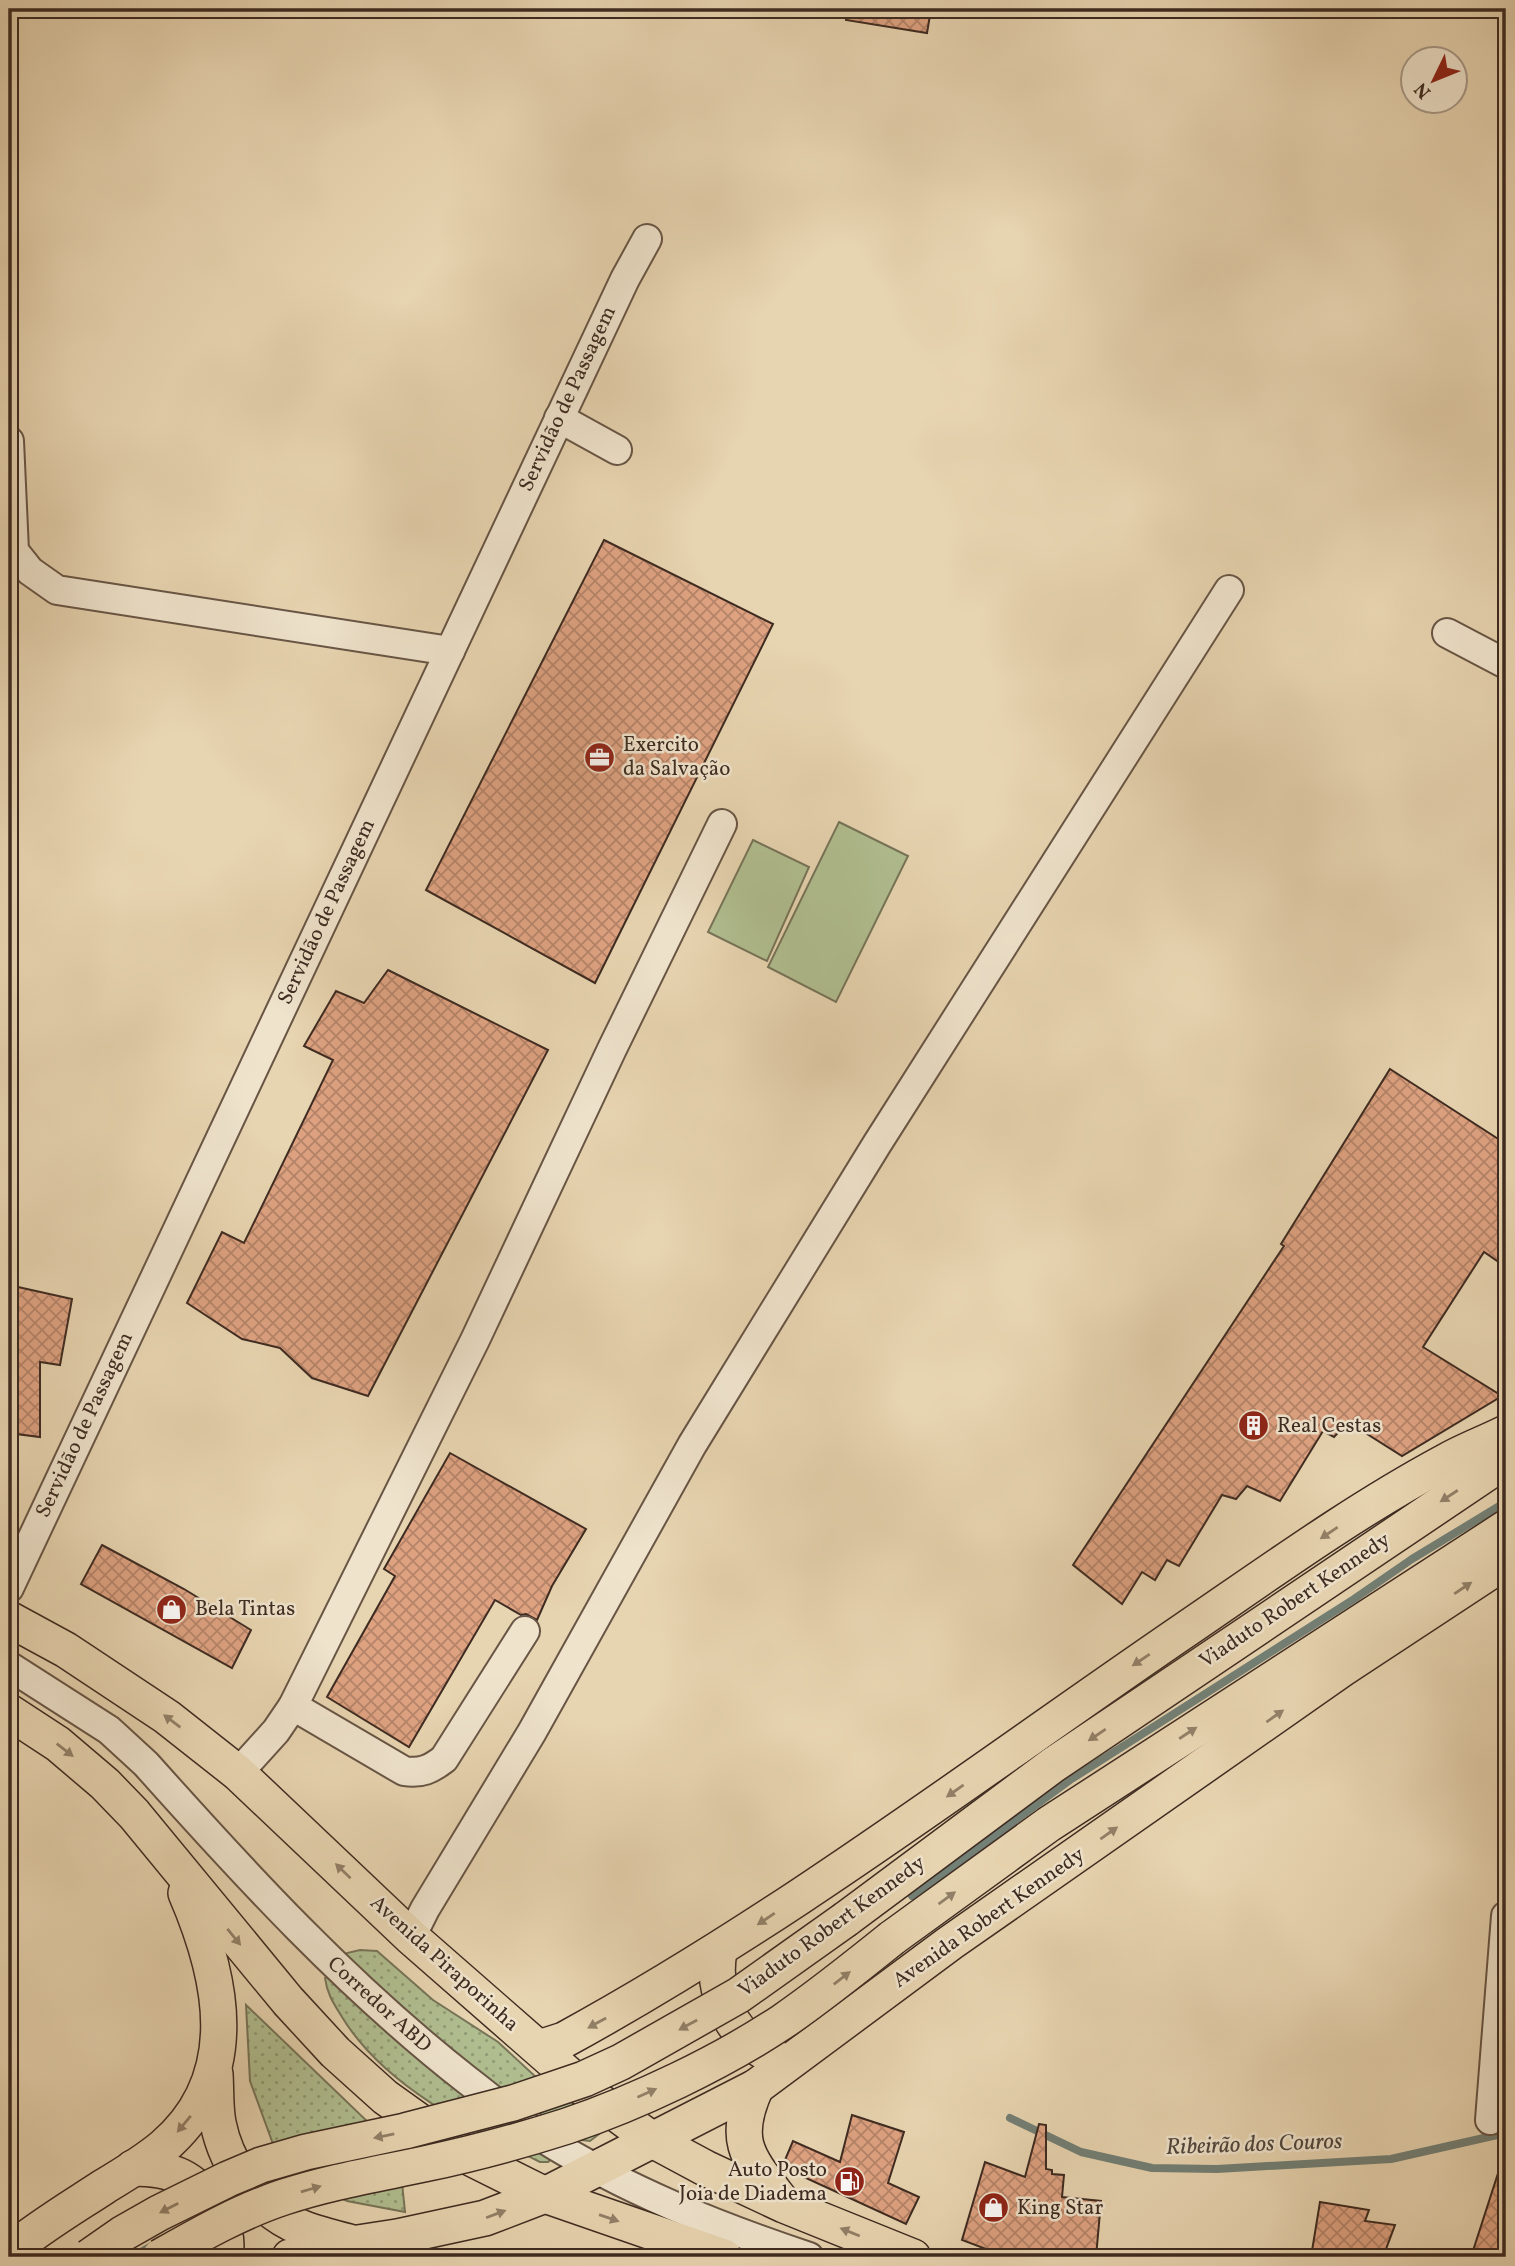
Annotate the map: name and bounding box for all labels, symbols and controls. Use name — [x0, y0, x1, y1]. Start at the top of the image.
north arrow — [1400, 46, 1470, 116]
text: N — [1409, 76, 1437, 104]
street label: Servidão de Passagem — [512, 301, 624, 497]
place label: Exercito da Salvação — [623, 731, 730, 784]
office icon: Exercito da Salvação — [583, 740, 617, 774]
street label: Servidão de Passagem — [271, 814, 383, 1010]
street label: Servidão de Passagem — [29, 1327, 141, 1523]
building icon: Real Cestas — [1237, 1409, 1271, 1443]
place label: Real Cestas — [1277, 1412, 1381, 1441]
one-way arrow — [1439, 1490, 1459, 1503]
street label: Viaduto Robert Kennedy — [1194, 1526, 1397, 1676]
one-way arrow — [1320, 1526, 1338, 1540]
one-way arrow — [1454, 1581, 1473, 1594]
shop icon: Bela Tintas — [155, 1592, 189, 1626]
place label: Bela Tintas — [195, 1595, 295, 1624]
one-way arrow — [1131, 1654, 1151, 1667]
one-way arrow — [1266, 1709, 1285, 1723]
one-way arrow — [163, 1715, 181, 1729]
one-way arrow — [1179, 1726, 1198, 1739]
one-way arrow — [1088, 1728, 1106, 1742]
one-way arrow — [56, 1743, 74, 1757]
one-way arrow — [946, 1784, 964, 1798]
one-way arrow — [1100, 1826, 1118, 1840]
street label: Avenida Robert Kennedy — [887, 1840, 1091, 1995]
street label: Viaduto Robert Kennedy — [733, 1849, 932, 2005]
one-way arrow — [335, 1864, 352, 1880]
street label: Avenida Piraporinha — [363, 1889, 525, 2039]
one-way arrow — [938, 1891, 957, 1905]
one-way arrow — [757, 1912, 776, 1925]
one-way arrow — [226, 1927, 241, 1945]
street label: Corredor ABD — [320, 1950, 438, 2060]
one-way arrow — [832, 1970, 850, 1985]
one-way arrow — [586, 2016, 606, 2028]
one-way arrow — [678, 2019, 697, 2031]
one-way arrow — [636, 2087, 657, 2098]
one-way arrow — [177, 2115, 192, 2133]
water label: Ribeirão dos Couros — [1165, 2126, 1343, 2164]
one-way arrow — [373, 2130, 395, 2141]
place label: Auto Posto Joia de Diadema — [679, 2156, 827, 2209]
fuel station icon: Auto Posto Joia de Diadema — [833, 2165, 867, 2199]
one-way arrow — [301, 2184, 322, 2194]
shop icon: King Star — [977, 2191, 1011, 2225]
place label: King Star — [1017, 2194, 1103, 2223]
one-way arrow — [159, 2203, 179, 2214]
one-way arrow — [486, 2208, 507, 2219]
one-way arrow — [599, 2213, 620, 2224]
one-way arrow — [839, 2226, 860, 2237]

